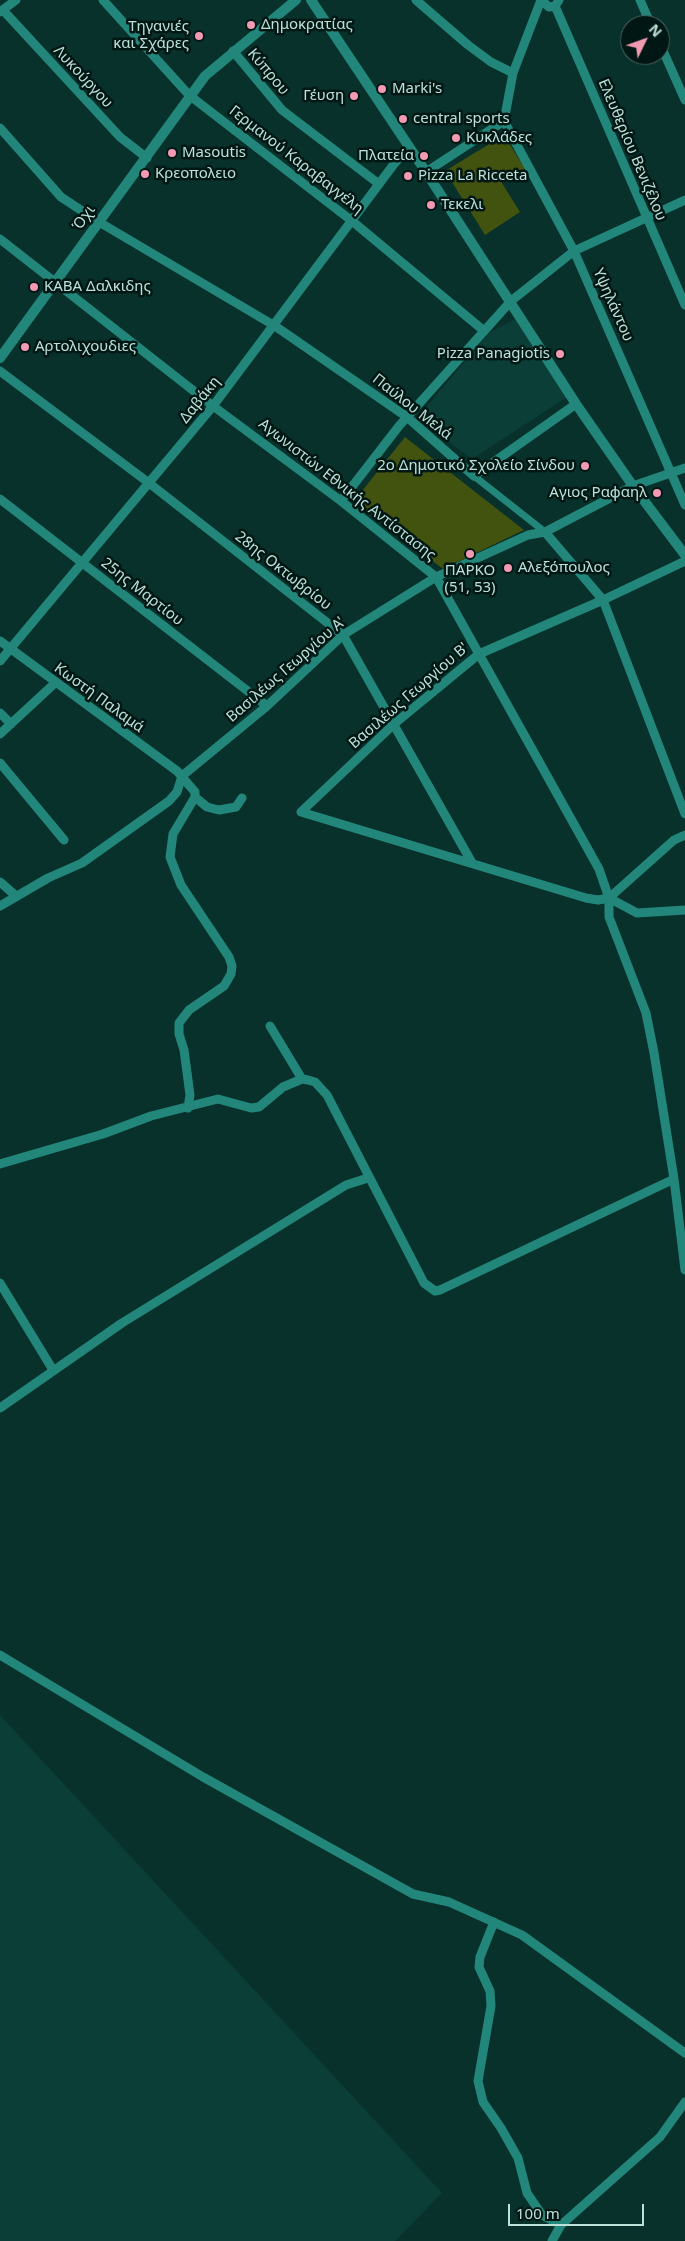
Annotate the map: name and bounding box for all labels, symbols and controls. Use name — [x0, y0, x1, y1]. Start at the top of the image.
north arrow — [620, 15, 670, 65]
place label: Δημοκρατίας — [261, 16, 353, 34]
place label: Τηγανιές και Σχάρες — [113, 18, 189, 53]
marker: Δημοκρατίας — [245, 19, 257, 31]
text: N — [645, 20, 667, 41]
marker: Τηγανιές και Σχάρες — [193, 30, 205, 42]
street label: Λυκούργου — [50, 42, 116, 112]
street label: Κύπρου — [243, 45, 293, 99]
street label: Ελευθερίου Βενιζέλου — [594, 76, 670, 224]
place label: Marki's — [392, 80, 442, 98]
marker: Marki's — [376, 83, 388, 95]
place label: Γέυση — [303, 87, 344, 105]
marker: Γέυση — [348, 90, 360, 102]
street label: Γερμανού Καραβαγγέλη — [225, 102, 367, 218]
place label: central sports — [413, 110, 510, 128]
marker: central sports — [397, 113, 409, 125]
place label: Κυκλάδες — [466, 129, 532, 147]
marker: Κυκλάδες — [450, 132, 462, 144]
place label: Masoutis — [182, 144, 246, 162]
marker: Masoutis — [166, 147, 178, 159]
place label: Πλατεία — [358, 147, 414, 165]
marker: Πλατεία — [418, 150, 430, 162]
place label: Κρεοπολειο — [155, 165, 236, 183]
place label: Pizza La Ricceta — [418, 167, 527, 185]
marker: Κρεοπολειο — [139, 168, 151, 180]
marker: Pizza La Ricceta — [402, 170, 414, 182]
place label: Τεκελι — [441, 196, 483, 214]
marker: Τεκελι — [425, 199, 437, 211]
street label: Όχι — [69, 202, 99, 234]
street label: Υψηλάντου — [589, 266, 637, 344]
place label: ΚΑΒΑ Δαλκιδης — [44, 278, 151, 296]
marker: ΚΑΒΑ Δαλκιδης — [28, 281, 40, 293]
place label: Αρτολιχουδιες — [35, 338, 136, 356]
marker: Αρτολιχουδιες — [19, 341, 31, 353]
place label: Pizza Panagiotis — [437, 345, 550, 363]
marker: Pizza Panagiotis — [554, 348, 566, 360]
street label: Παύλου Μελά — [369, 370, 455, 444]
street label: Δαβάκη — [176, 373, 224, 427]
street label: Αγωνιστών Εθνικής Αντίστασης — [255, 415, 439, 565]
place label: 2o Δημοτικό Σχολείο Σίνδου — [377, 457, 575, 475]
marker: 2o Δημοτικό Σχολείο Σίνδου — [579, 460, 591, 472]
place label: Αγιος Ραφαηλ — [549, 484, 647, 502]
marker: Αγιος Ραφαηλ — [651, 487, 663, 499]
street label: 28ης Οκτωβρίου — [231, 528, 335, 614]
marker: ΠΑΡΚΟ (51, 53) — [464, 548, 476, 560]
street label: 25ης Μαρτίου — [97, 554, 187, 630]
place label: Αλεξόπουλος — [518, 559, 610, 577]
place label: ΠΑΡΚΟ (51, 53) — [444, 562, 496, 597]
marker: Αλεξόπουλος — [502, 562, 514, 574]
street label: Βασιλέως Γεωργίου Α' — [223, 614, 349, 726]
street label: Βασιλέως Γεωργίου Β' — [346, 639, 472, 753]
street label: Κωστή Παλαμά — [51, 659, 147, 737]
scale bar — [510, 2194, 646, 2226]
text: 100 m — [516, 2203, 560, 2223]

